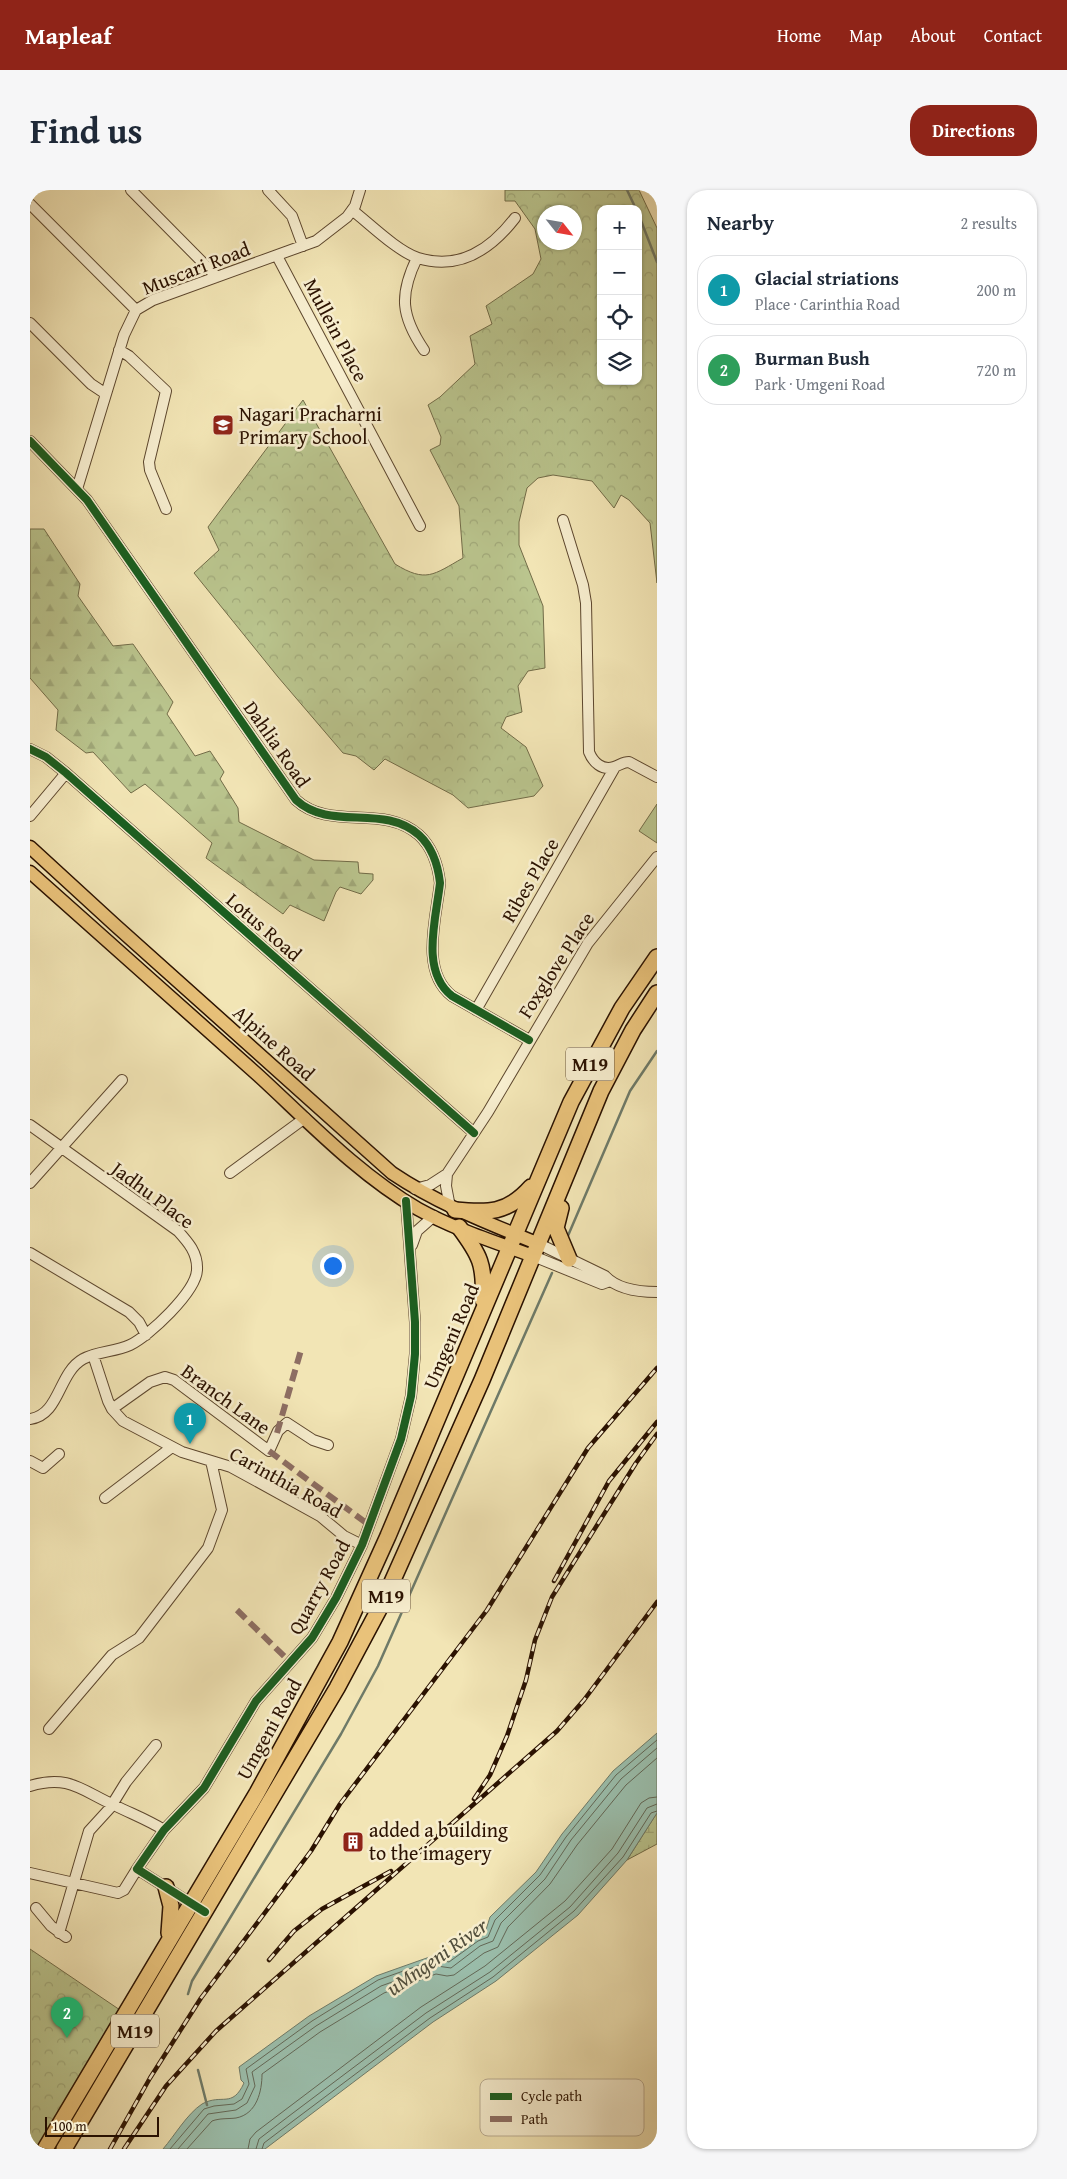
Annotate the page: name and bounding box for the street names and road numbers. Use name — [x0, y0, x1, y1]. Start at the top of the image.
street label: Muscari Road — [138, 234, 254, 301]
street label: Mullein Place — [297, 273, 376, 387]
street label: Dahlia Road — [237, 695, 318, 793]
street label: Ribes Place — [494, 832, 565, 927]
street label: Lotus Road — [220, 885, 309, 968]
street label: Foxglove Place — [510, 906, 601, 1024]
street label: Alpine Road — [227, 998, 322, 1087]
road number: M19 — [566, 1048, 614, 1081]
street label: Jadhu Place — [103, 1152, 201, 1235]
street label: Umgeni Road — [415, 1278, 486, 1393]
street label: Branch Lane — [176, 1356, 277, 1441]
street label: Carinthia Road — [225, 1439, 348, 1525]
street label: Quarry Road — [280, 1533, 357, 1640]
road number: M19 — [362, 1580, 410, 1612]
street label: Umgeni Road — [229, 1672, 309, 1785]
road number: M19 — [111, 2014, 159, 2048]

